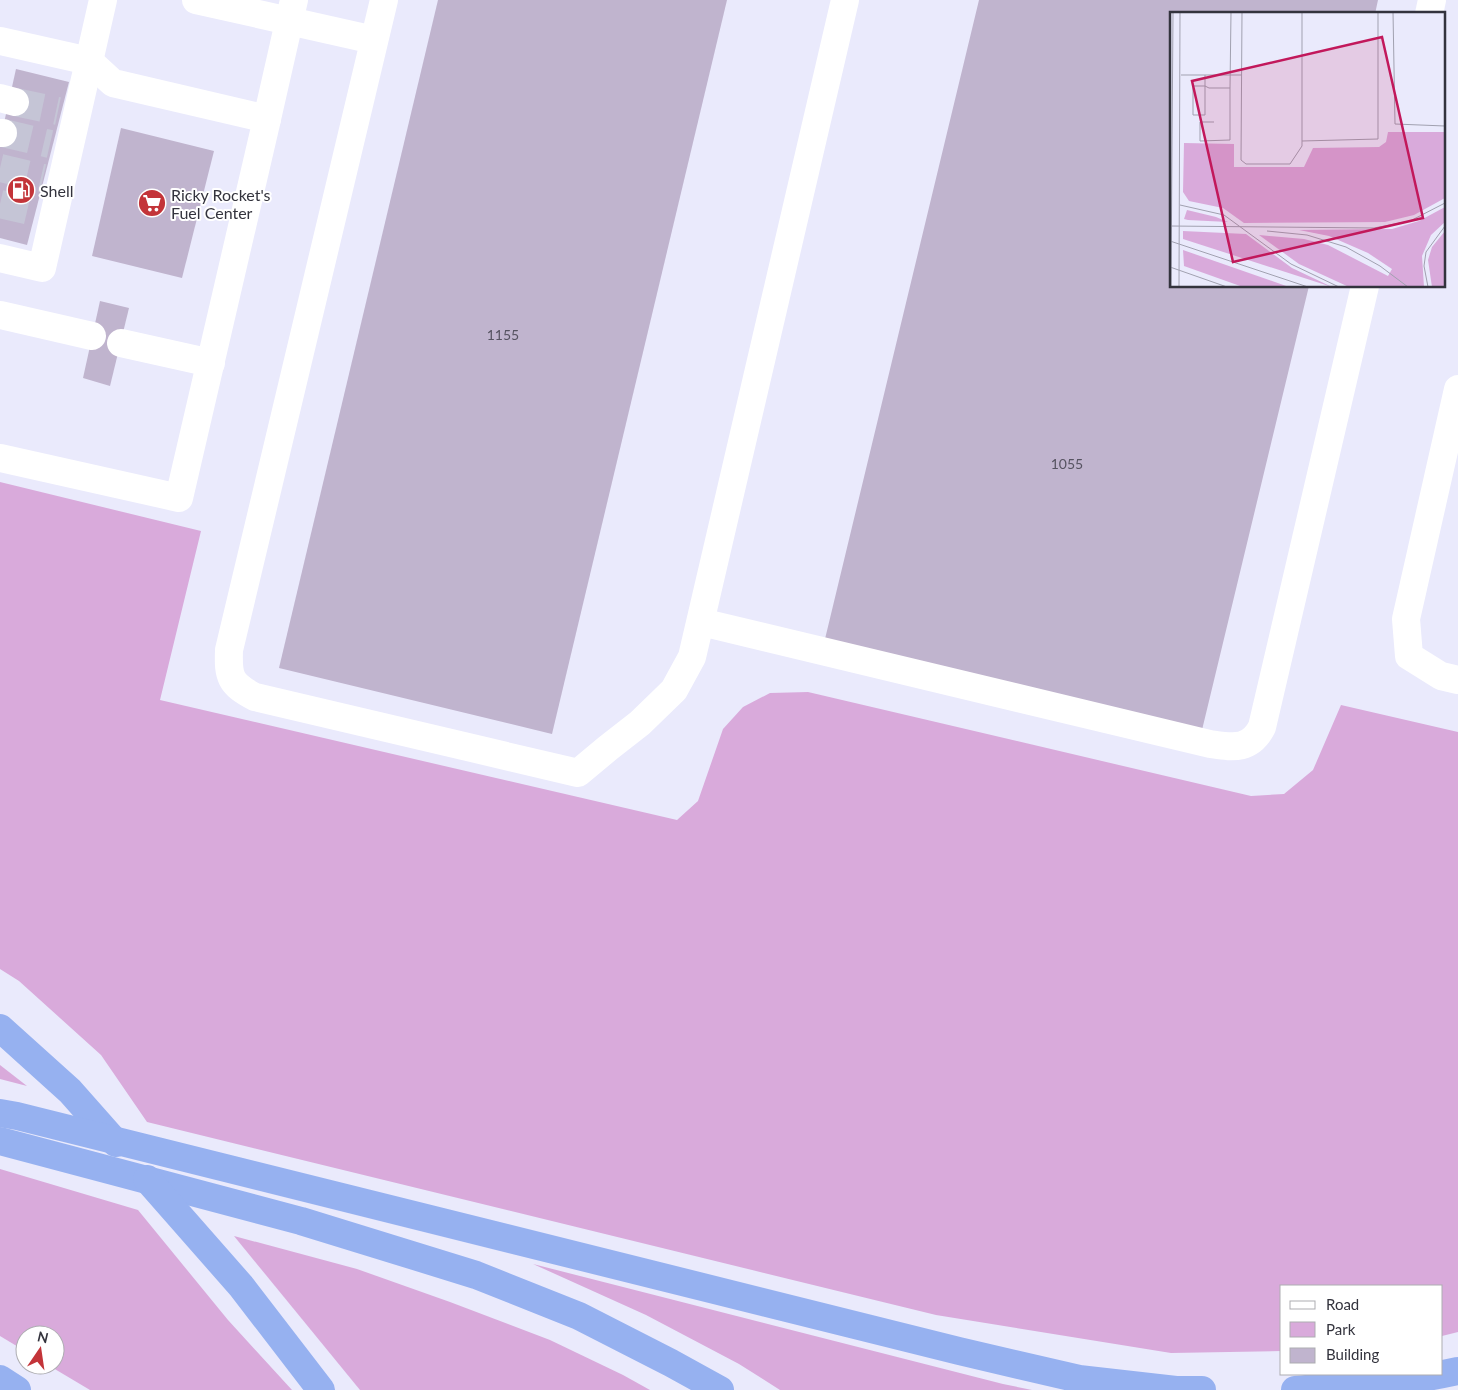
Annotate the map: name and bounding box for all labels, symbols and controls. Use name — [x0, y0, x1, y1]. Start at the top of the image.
inset map — [1170, 12, 1446, 288]
fuel station icon: Shell — [6, 175, 36, 205]
place label: Shell — [40, 181, 73, 200]
place label: Ricky Rocket's Fuel Center — [171, 185, 271, 222]
supermarket icon: Ricky Rocket's Fuel Center — [137, 188, 167, 218]
house number: 1155 — [487, 326, 519, 343]
house number: 1055 — [1051, 455, 1083, 472]
legend — [1280, 1285, 1443, 1375]
text: Road — [1326, 1295, 1359, 1313]
text: Park — [1326, 1320, 1356, 1338]
north arrow — [15, 1325, 65, 1375]
text: N — [36, 1327, 50, 1346]
text: Building — [1326, 1345, 1379, 1363]

